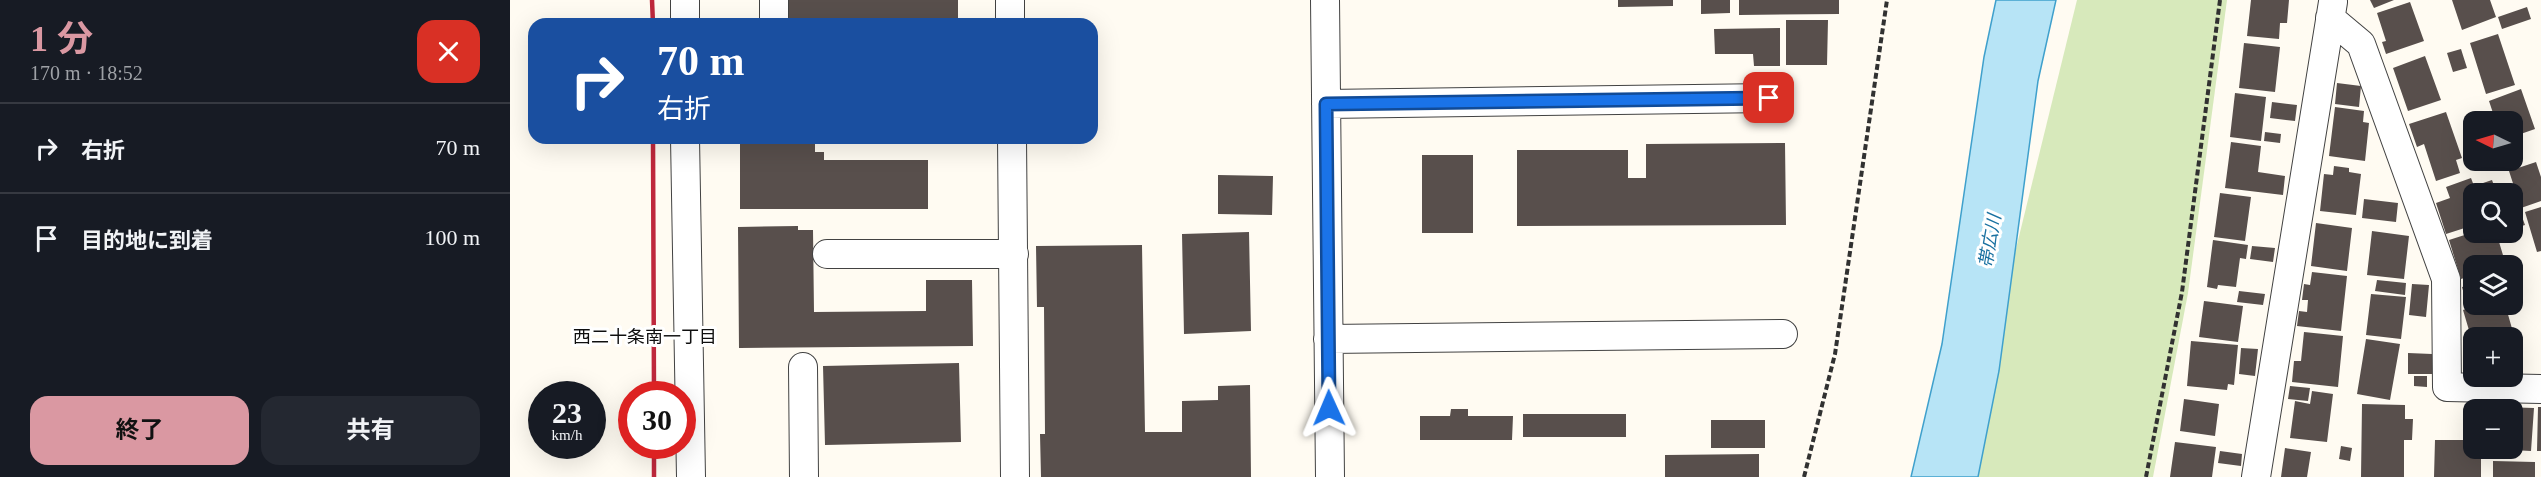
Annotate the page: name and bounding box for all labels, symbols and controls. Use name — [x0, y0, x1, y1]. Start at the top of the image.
text: 1 分 — [30, 19, 93, 59]
button: close — [417, 20, 480, 83]
text: 70 m — [657, 38, 745, 84]
icon: right — [558, 42, 636, 120]
text: 170 m · 18:52 — [30, 62, 143, 84]
pin — [1743, 72, 1794, 123]
icon: arrive — [1752, 81, 1785, 114]
text: 右折 — [657, 94, 711, 124]
north arrow — [2463, 111, 2523, 171]
map controls — [2463, 111, 2523, 459]
icon: right — [30, 132, 63, 165]
text: 70 m — [435, 135, 480, 160]
text: 右折 — [81, 138, 125, 163]
button: search — [2463, 183, 2523, 243]
water label: 帯広川 — [1975, 211, 2005, 269]
icon: arrive — [30, 222, 63, 255]
text: 100 m — [424, 225, 480, 250]
text: 目的地に到着 — [81, 228, 213, 253]
button: layers — [2463, 255, 2523, 315]
district label: 西二十条南一丁目 — [573, 327, 717, 347]
button: + — [2463, 327, 2523, 387]
position arrow — [1297, 376, 1361, 440]
speed limit sign: 30 — [618, 381, 696, 459]
button: 終了 — [30, 396, 249, 465]
button: 共有 — [261, 396, 480, 465]
text: 23 — [552, 396, 582, 429]
button: − — [2463, 399, 2523, 459]
text: km/h — [552, 427, 582, 443]

